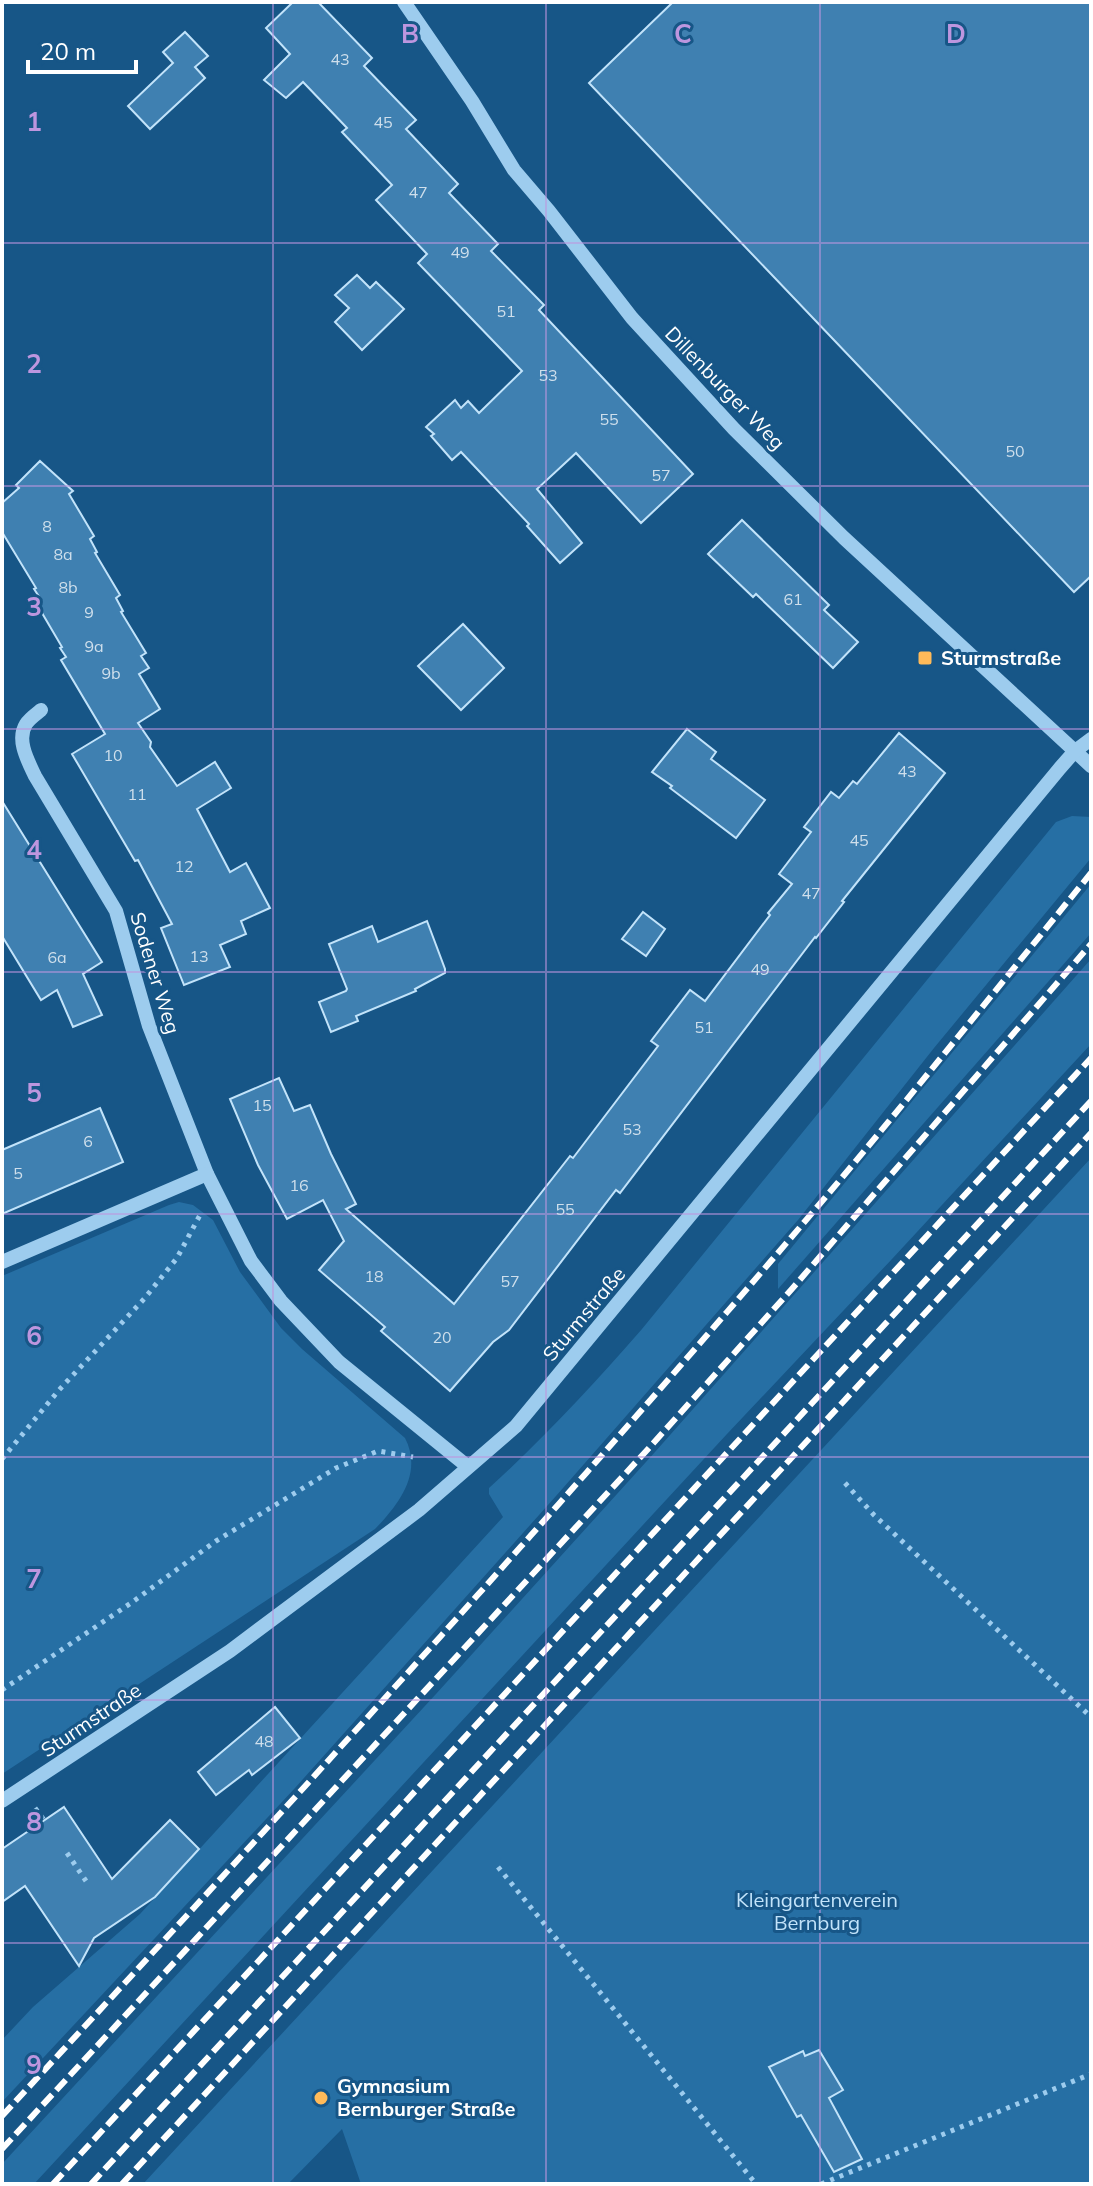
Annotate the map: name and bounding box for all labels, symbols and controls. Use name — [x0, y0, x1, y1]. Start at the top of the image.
text: B — [401, 17, 419, 50]
text: C — [674, 17, 692, 50]
text: D — [946, 17, 966, 50]
scale bar — [28, 24, 136, 74]
text: 20 m — [40, 36, 96, 66]
house number: 43 — [330, 49, 350, 69]
text: 1 — [26, 105, 42, 138]
house number: 45 — [373, 112, 393, 132]
house number: 47 — [408, 182, 428, 202]
house number: 49 — [450, 242, 470, 262]
house number: 51 — [496, 301, 516, 321]
street label: Dillenburger Weg — [660, 321, 791, 455]
text: 2 — [26, 347, 42, 380]
house number: 53 — [538, 365, 558, 385]
house number: 55 — [599, 409, 619, 429]
house number: 50 — [1005, 441, 1025, 461]
house number: 57 — [651, 465, 671, 485]
house number: 8 — [42, 516, 52, 536]
house number: 8a — [53, 544, 73, 564]
house number: 8b — [58, 577, 78, 597]
house number: 61 — [783, 589, 803, 609]
text: 3 — [26, 590, 42, 623]
house number: 9 — [84, 602, 94, 622]
house number: 9a — [84, 636, 104, 656]
place label: Sturmstraße — [941, 645, 1061, 670]
marker: Sturmstraße — [916, 649, 934, 667]
house number: 9b — [101, 663, 121, 683]
house number: 10 — [103, 745, 123, 765]
house number: 43 — [897, 761, 917, 781]
house number: 11 — [127, 784, 147, 804]
house number: 45 — [849, 830, 869, 850]
text: 4 — [26, 833, 42, 866]
house number: 12 — [174, 856, 194, 876]
house number: 47 — [801, 883, 821, 903]
street label: Sodener Weg — [125, 909, 186, 1037]
house number: 13 — [189, 946, 209, 966]
house number: 6a — [47, 947, 67, 967]
house number: 49 — [750, 959, 770, 979]
house number: 51 — [694, 1017, 714, 1037]
text: 5 — [26, 1076, 42, 1109]
house number: 15 — [252, 1095, 272, 1115]
house number: 53 — [622, 1119, 642, 1139]
house number: 6 — [83, 1131, 93, 1151]
house number: 5 — [13, 1163, 23, 1183]
house number: 16 — [289, 1175, 309, 1195]
house number: 55 — [555, 1199, 575, 1219]
street label: Sturmstraße — [537, 1261, 630, 1366]
house number: 18 — [364, 1266, 384, 1286]
house number: 57 — [500, 1271, 520, 1291]
text: 6 — [26, 1319, 42, 1352]
house number: 20 — [432, 1327, 452, 1347]
text: 7 — [26, 1562, 42, 1595]
street label: Sturmstraße — [36, 1677, 146, 1762]
house number: 48 — [254, 1731, 274, 1751]
text: 8 — [26, 1805, 42, 1838]
park label: Kleingartenverein Bernburg — [736, 1887, 898, 1935]
text: 9 — [26, 2048, 42, 2081]
place label: Gymnasium Bernburger Straße — [337, 2073, 515, 2121]
marker: Gymnasium Bernburger Straße — [312, 2089, 330, 2107]

